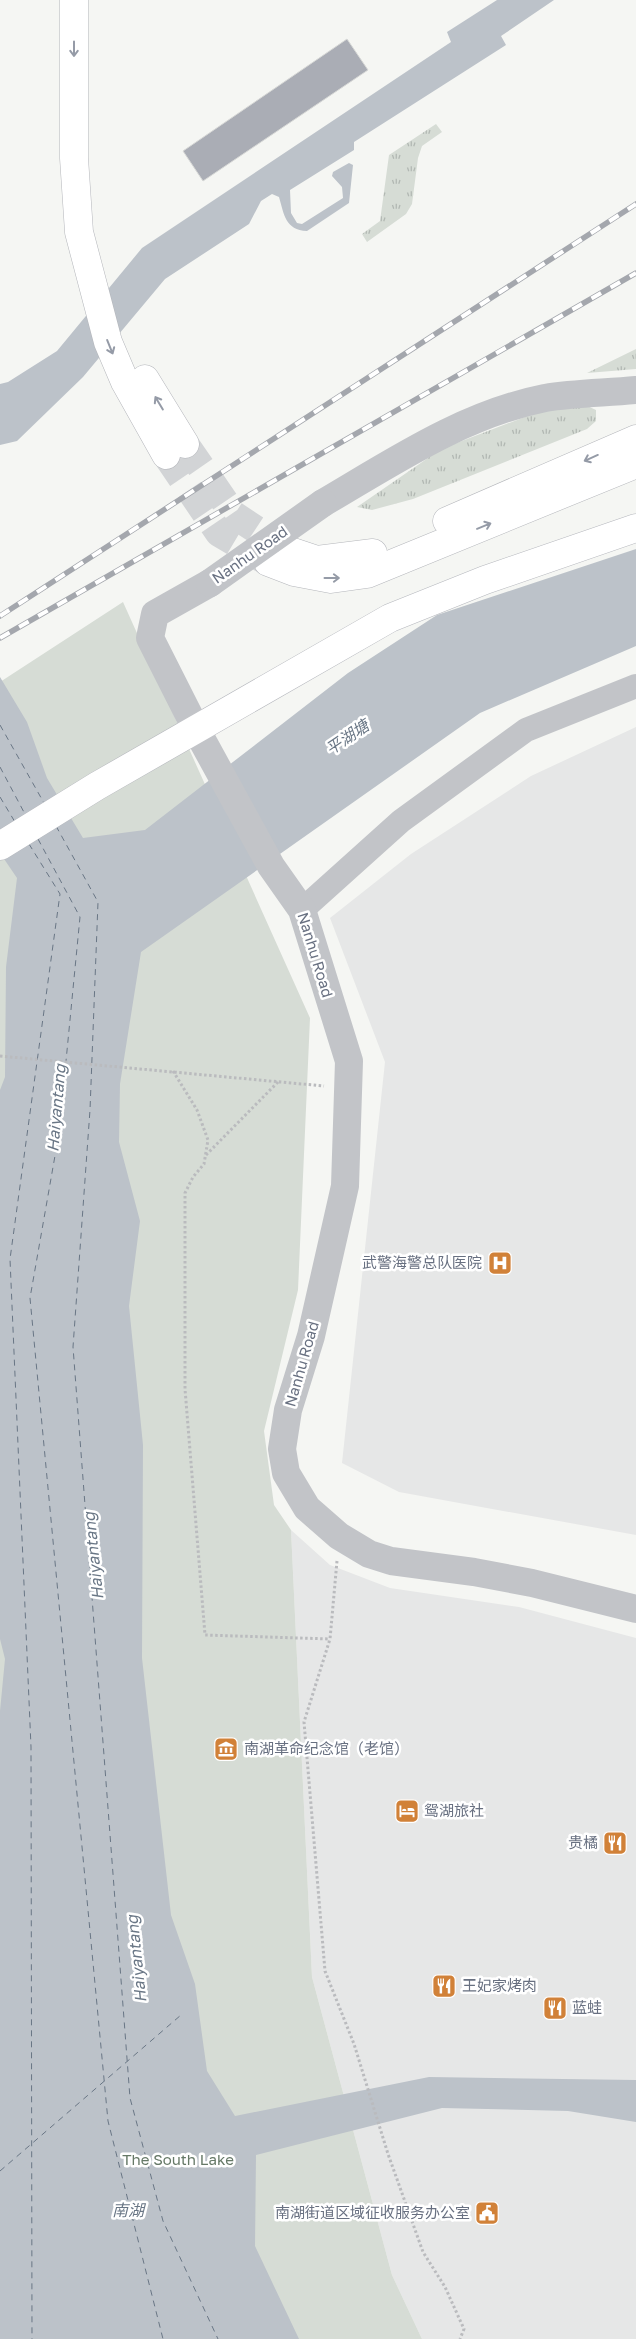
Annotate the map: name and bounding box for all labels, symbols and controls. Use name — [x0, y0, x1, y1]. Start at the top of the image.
one-way arrow — [69, 40, 79, 56]
one-way arrow — [106, 339, 116, 354]
one-way arrow — [153, 397, 163, 411]
one-way arrow — [584, 454, 599, 464]
one-way arrow — [476, 521, 491, 530]
street label: Nanhu Road — [208, 522, 291, 587]
one-way arrow — [323, 573, 339, 583]
water label: 平湖塘 — [322, 714, 375, 759]
street label: Nanhu Road — [294, 910, 337, 999]
water label: Haiyantang — [42, 1062, 70, 1153]
hospital icon: 武警海警总队医院 — [487, 1250, 513, 1276]
place label: 武警海警总队医院 — [362, 1253, 482, 1271]
street label: Nanhu Road — [280, 1319, 322, 1408]
water label: Haiyantang — [78, 1510, 108, 1601]
museum icon: 南湖革命纪念馆（老馆） — [213, 1736, 239, 1762]
place label: 南湖革命纪念馆（老馆） — [244, 1739, 409, 1757]
hotel icon: 鸳湖旅社 — [394, 1798, 420, 1824]
place label: 鸳湖旅社 — [424, 1801, 484, 1819]
restaurant icon: 贵橘 — [602, 1830, 628, 1856]
place label: 贵橘 — [568, 1833, 598, 1851]
water label: Haiyantang — [121, 1913, 151, 2004]
restaurant icon: 王妃家烤肉 — [431, 1973, 457, 1999]
place label: 王妃家烤肉 — [462, 1976, 537, 1994]
restaurant icon: 蓝蛙 — [542, 1995, 568, 2021]
place label: 蓝蛙 — [572, 1998, 602, 2016]
park label: The South Lake — [122, 2150, 234, 2168]
water label: 南湖 — [112, 2200, 147, 2220]
public building icon: 南湖街道区域征收服务办公室 — [474, 2200, 500, 2226]
place label: 南湖街道区域征收服务办公室 — [275, 2203, 470, 2221]

